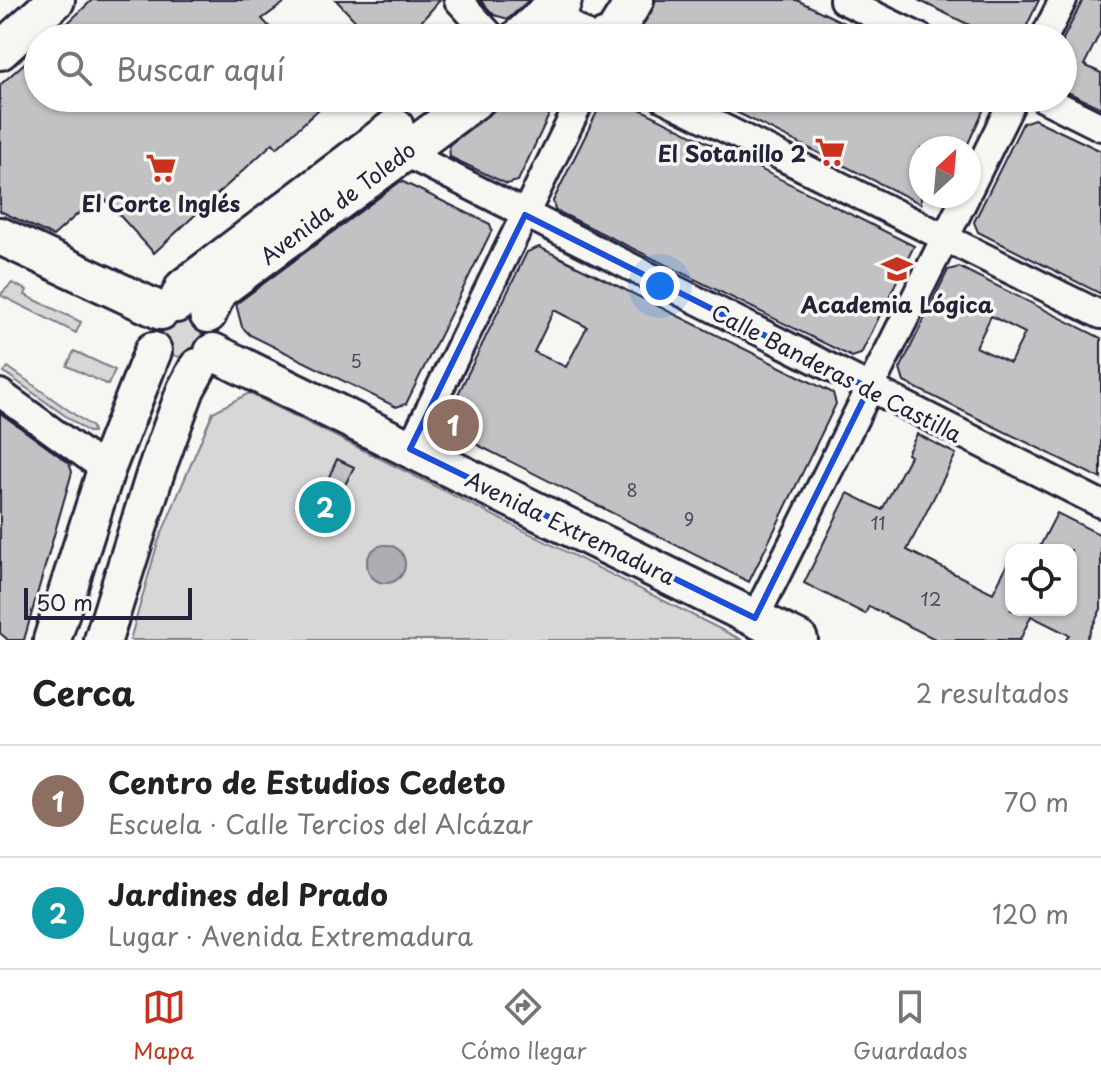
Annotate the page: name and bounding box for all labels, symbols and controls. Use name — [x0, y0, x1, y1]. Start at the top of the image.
search box — [24, 24, 1077, 112]
icon: search — [52, 46, 96, 90]
text: Buscar aquí — [116, 46, 285, 91]
street label: Avenida de Toledo — [252, 132, 422, 272]
supermarket icon: El Sotanillo 2 — [813, 135, 847, 169]
place label: El Sotanillo 2 — [658, 136, 806, 169]
north arrow — [909, 136, 981, 208]
supermarket icon: El Corte Inglés — [144, 151, 178, 185]
place label: El Corte Inglés — [82, 186, 240, 219]
school or university icon: Academia Lógica — [880, 252, 914, 286]
your location — [640, 266, 680, 306]
place label: Academia Lógica — [800, 287, 994, 320]
street label: Calle Banderas de Castilla — [706, 294, 968, 450]
house number: 5 — [350, 347, 362, 374]
pin: 1 — [427, 395, 479, 455]
street label: Avenida Extremadura — [460, 462, 682, 592]
house number: 8 — [626, 476, 638, 503]
pin: 2 — [299, 477, 351, 537]
house number: 9 — [684, 505, 694, 532]
house number: 11 — [870, 509, 886, 536]
map controls — [1005, 544, 1077, 616]
button: locate — [1005, 544, 1077, 616]
scale bar — [24, 584, 192, 620]
text: 50 m — [36, 585, 93, 618]
house number: 12 — [921, 585, 941, 612]
text: Cerca — [32, 666, 135, 718]
text: 2 resultados — [916, 673, 1069, 712]
text: Centro de Estudios Cedeto — [108, 759, 506, 804]
text: 1 — [52, 782, 64, 821]
text: 70 m — [1004, 782, 1069, 821]
text: Escuela · Calle Tercios del Alcázar — [108, 804, 533, 843]
text: Jardines del Prado — [108, 871, 388, 916]
text: 2 — [49, 894, 67, 933]
text: 120 m — [992, 894, 1069, 933]
text: Lugar · Avenida Extremadura — [108, 916, 473, 955]
tab: Mapa — [133, 985, 194, 1066]
tab: Cómo llegar — [461, 985, 586, 1066]
tab: Guardados — [853, 985, 968, 1066]

